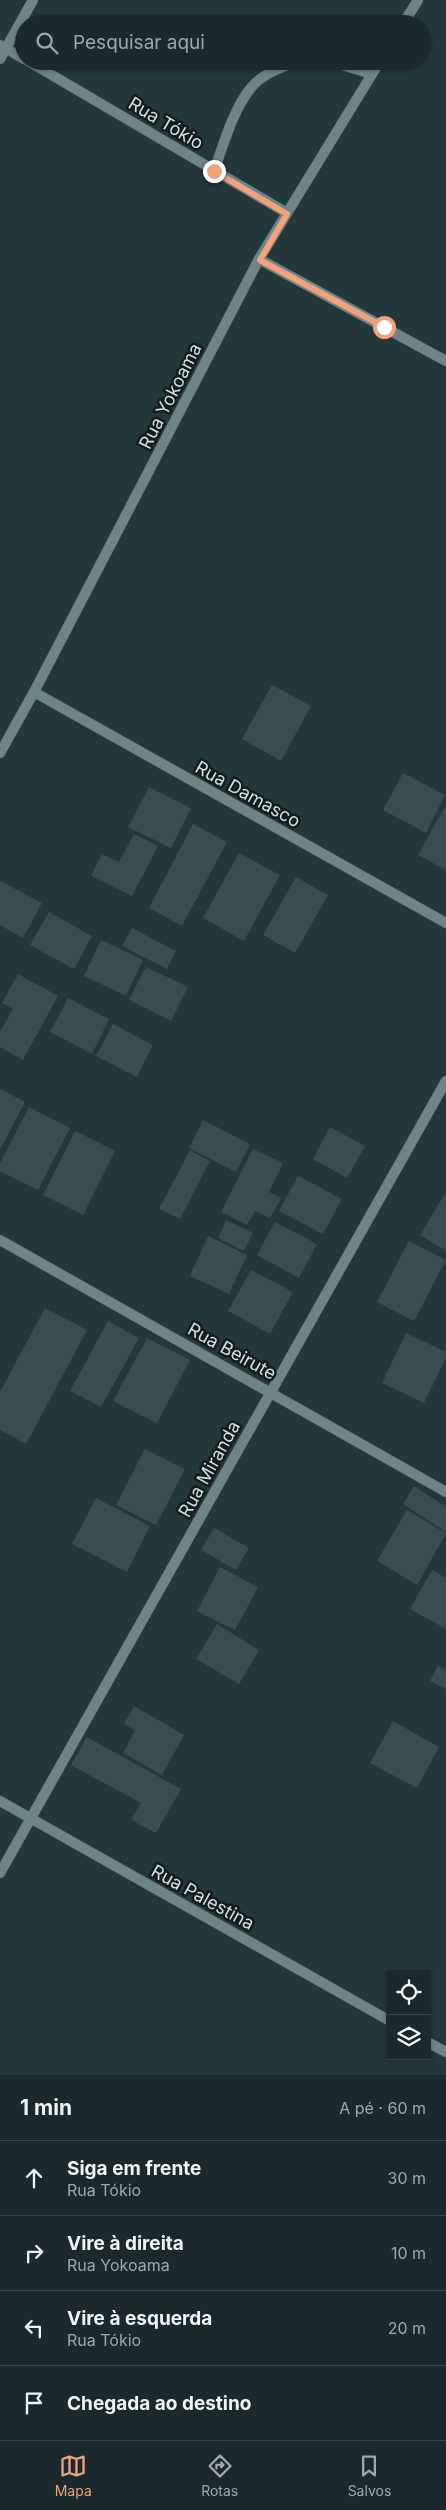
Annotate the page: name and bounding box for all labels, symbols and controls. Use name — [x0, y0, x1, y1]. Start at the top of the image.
search box — [15, 15, 431, 70]
icon: search — [33, 29, 61, 57]
text: Pesquisar aqui — [73, 31, 205, 54]
street label: Rua Tókio — [125, 93, 207, 153]
route end — [203, 160, 226, 183]
route start — [373, 316, 396, 339]
street label: Rua Yokoama — [134, 340, 206, 452]
street label: Rua Damasco — [192, 756, 304, 832]
street label: Rua Beirute — [184, 1318, 280, 1384]
street label: Rua Miranda — [174, 1417, 244, 1521]
street label: Rua Palestina — [148, 1860, 258, 1934]
map controls — [386, 1970, 431, 2060]
button: locate — [386, 1970, 431, 2015]
button: layers — [386, 2015, 431, 2060]
text: 1 min — [20, 2095, 72, 2120]
text: A pé · 60 m — [339, 2098, 426, 2118]
text: Siga em frente — [67, 2157, 201, 2180]
icon: ahead — [20, 2164, 48, 2192]
text: 30 m — [388, 2168, 426, 2188]
text: Rua Tókio — [67, 2180, 141, 2200]
text: Vire à direita — [67, 2232, 184, 2255]
icon: right — [20, 2239, 48, 2267]
text: 10 m — [391, 2243, 426, 2263]
text: Rua Yokoama — [67, 2255, 170, 2275]
text: Vire à esquerda — [67, 2307, 212, 2330]
icon: left — [20, 2314, 48, 2342]
text: 20 m — [388, 2318, 426, 2338]
text: Rua Tókio — [67, 2330, 141, 2350]
icon: arrive — [20, 2389, 48, 2417]
text: Chegada ao destino — [67, 2392, 251, 2415]
tab: Mapa — [55, 2452, 92, 2499]
tab: Rotas — [201, 2452, 238, 2499]
tab: Salvos — [348, 2452, 391, 2499]

